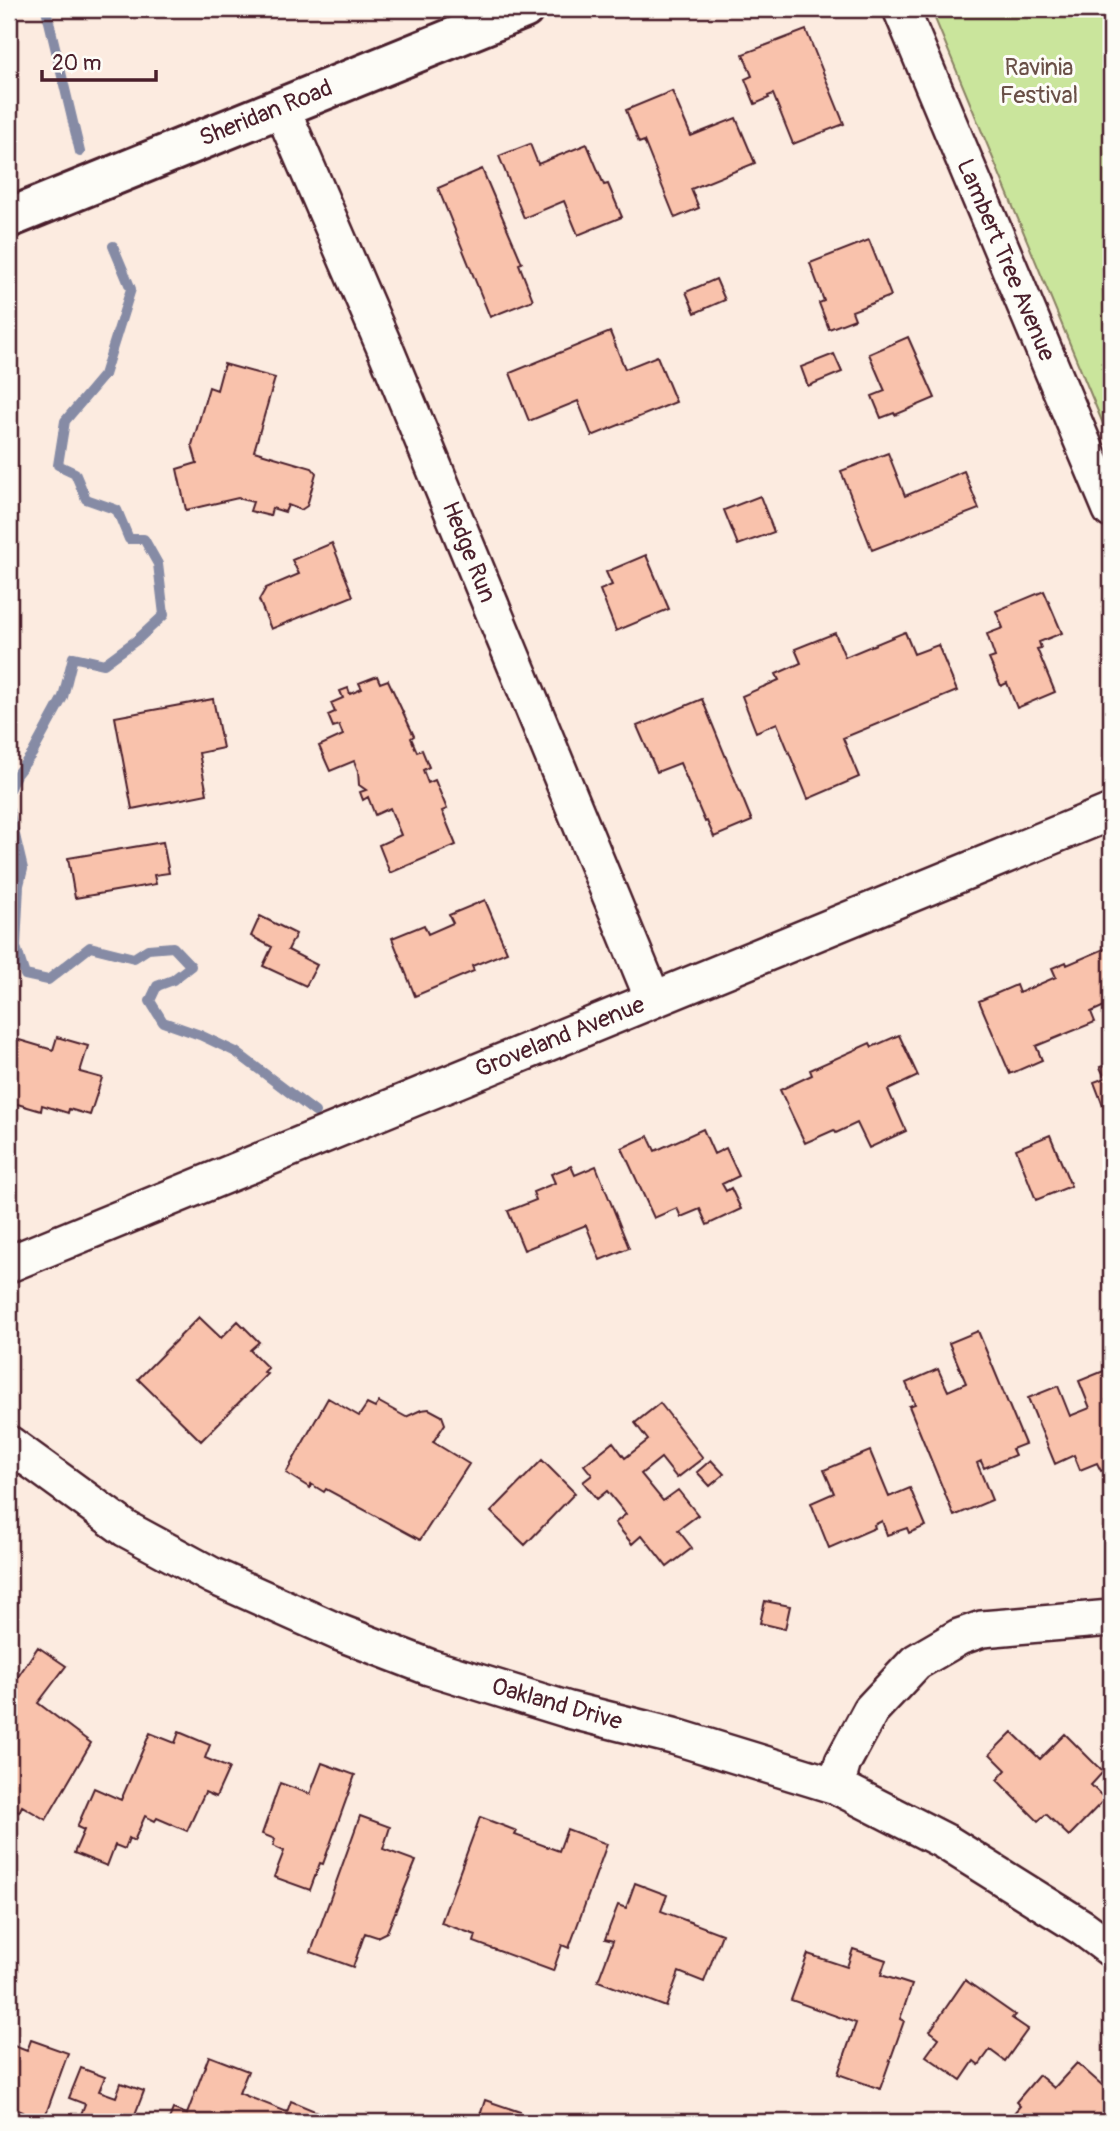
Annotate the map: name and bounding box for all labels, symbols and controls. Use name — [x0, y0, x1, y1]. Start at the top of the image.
scale bar — [42, 38, 156, 82]
text: 20 m — [52, 50, 101, 77]
park label: Ravinia Festival — [1000, 53, 1078, 110]
street label: Sheridan Road — [195, 73, 337, 153]
street label: Lambert Tree Avenue — [950, 155, 1062, 365]
street label: Hedge Run — [436, 497, 502, 607]
street label: Groveland Avenue — [471, 990, 649, 1084]
street label: Oakland Drive — [488, 1672, 626, 1736]

